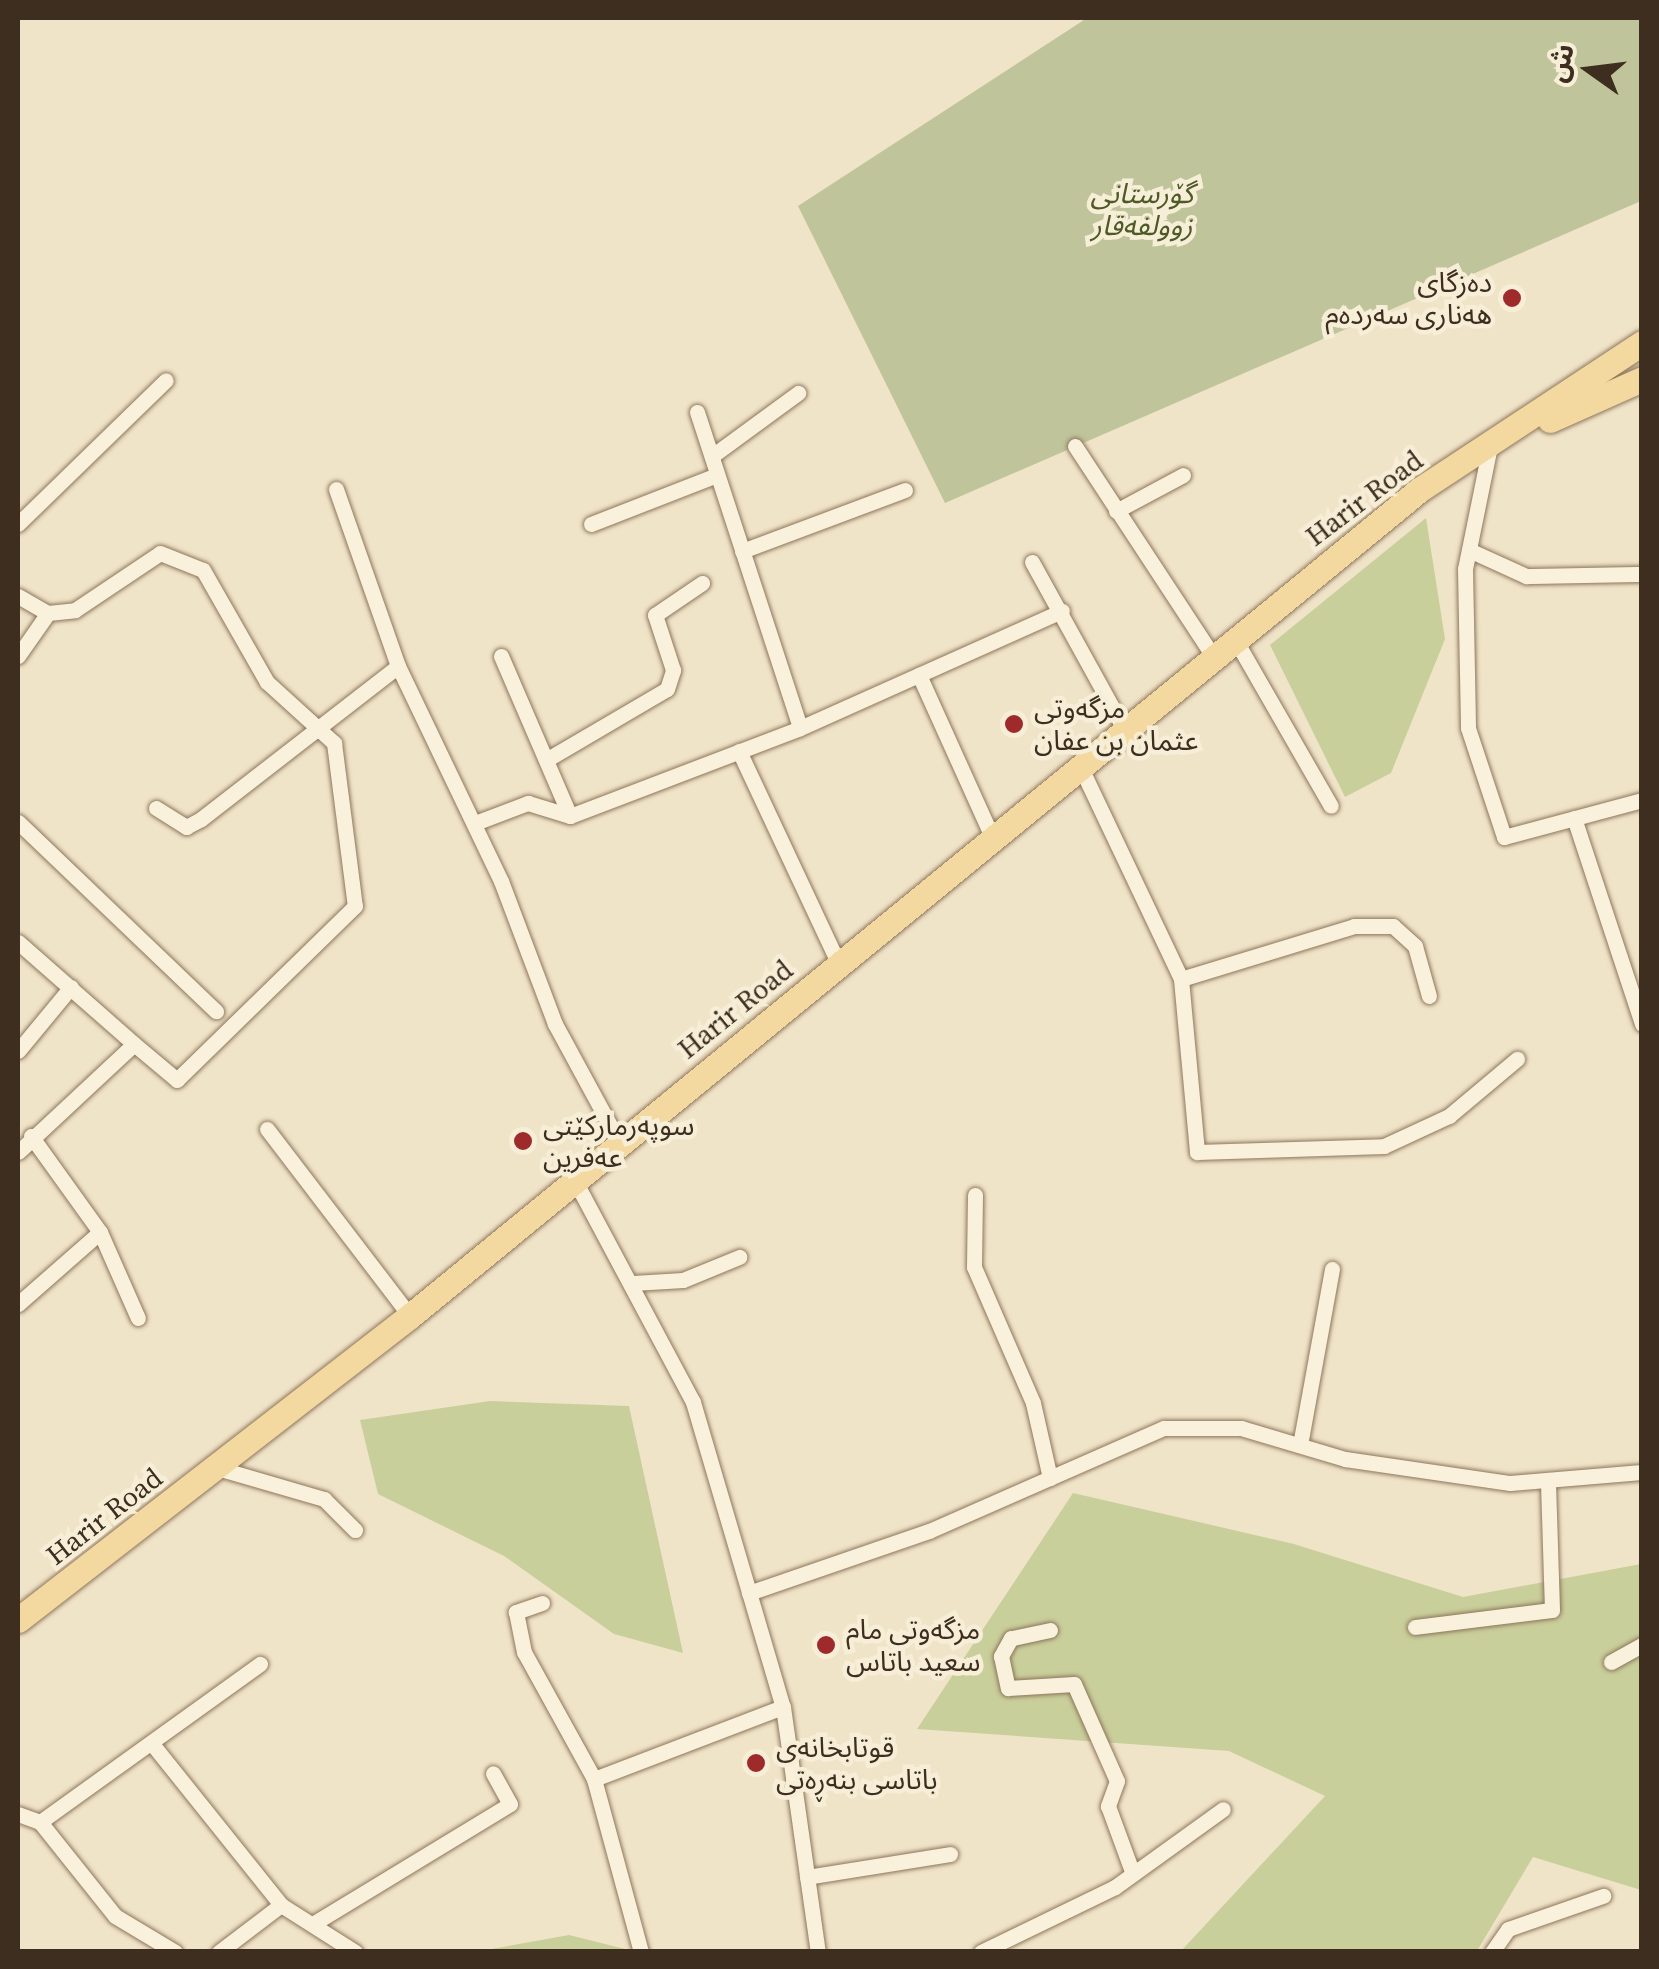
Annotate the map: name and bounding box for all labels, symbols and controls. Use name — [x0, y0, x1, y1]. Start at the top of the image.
north arrow — [1539, 20, 1639, 120]
text: ش — [1537, 40, 1583, 86]
park label: گۆڕستانی زوولفەقار — [1091, 176, 1193, 242]
place label: دەزگای هەناری سەردەم — [1325, 265, 1492, 331]
marker: دەزگای هەناری سەردەم — [1501, 287, 1523, 309]
street label: Harir Road — [1299, 443, 1429, 553]
place label: مزگەوتی عثمان بن عفان — [1034, 691, 1198, 757]
marker: مزگەوتی عثمان بن عفان — [1003, 713, 1025, 735]
street label: Harir Road — [671, 953, 799, 1065]
place label: سوپەرمارکێتی عەفرین — [543, 1108, 694, 1174]
marker: سوپەرمارکێتی عەفرین — [512, 1130, 534, 1152]
street label: Harir Road — [39, 1460, 169, 1572]
place label: مزگەوتی مام سعید باتاس — [846, 1612, 980, 1678]
marker: مزگەوتی مام سعید باتاس — [815, 1634, 837, 1656]
place label: قوتابخانەی باتاسی بنەڕەتی — [776, 1730, 938, 1796]
marker: قوتابخانەی باتاسی بنەڕەتی — [745, 1752, 767, 1774]

